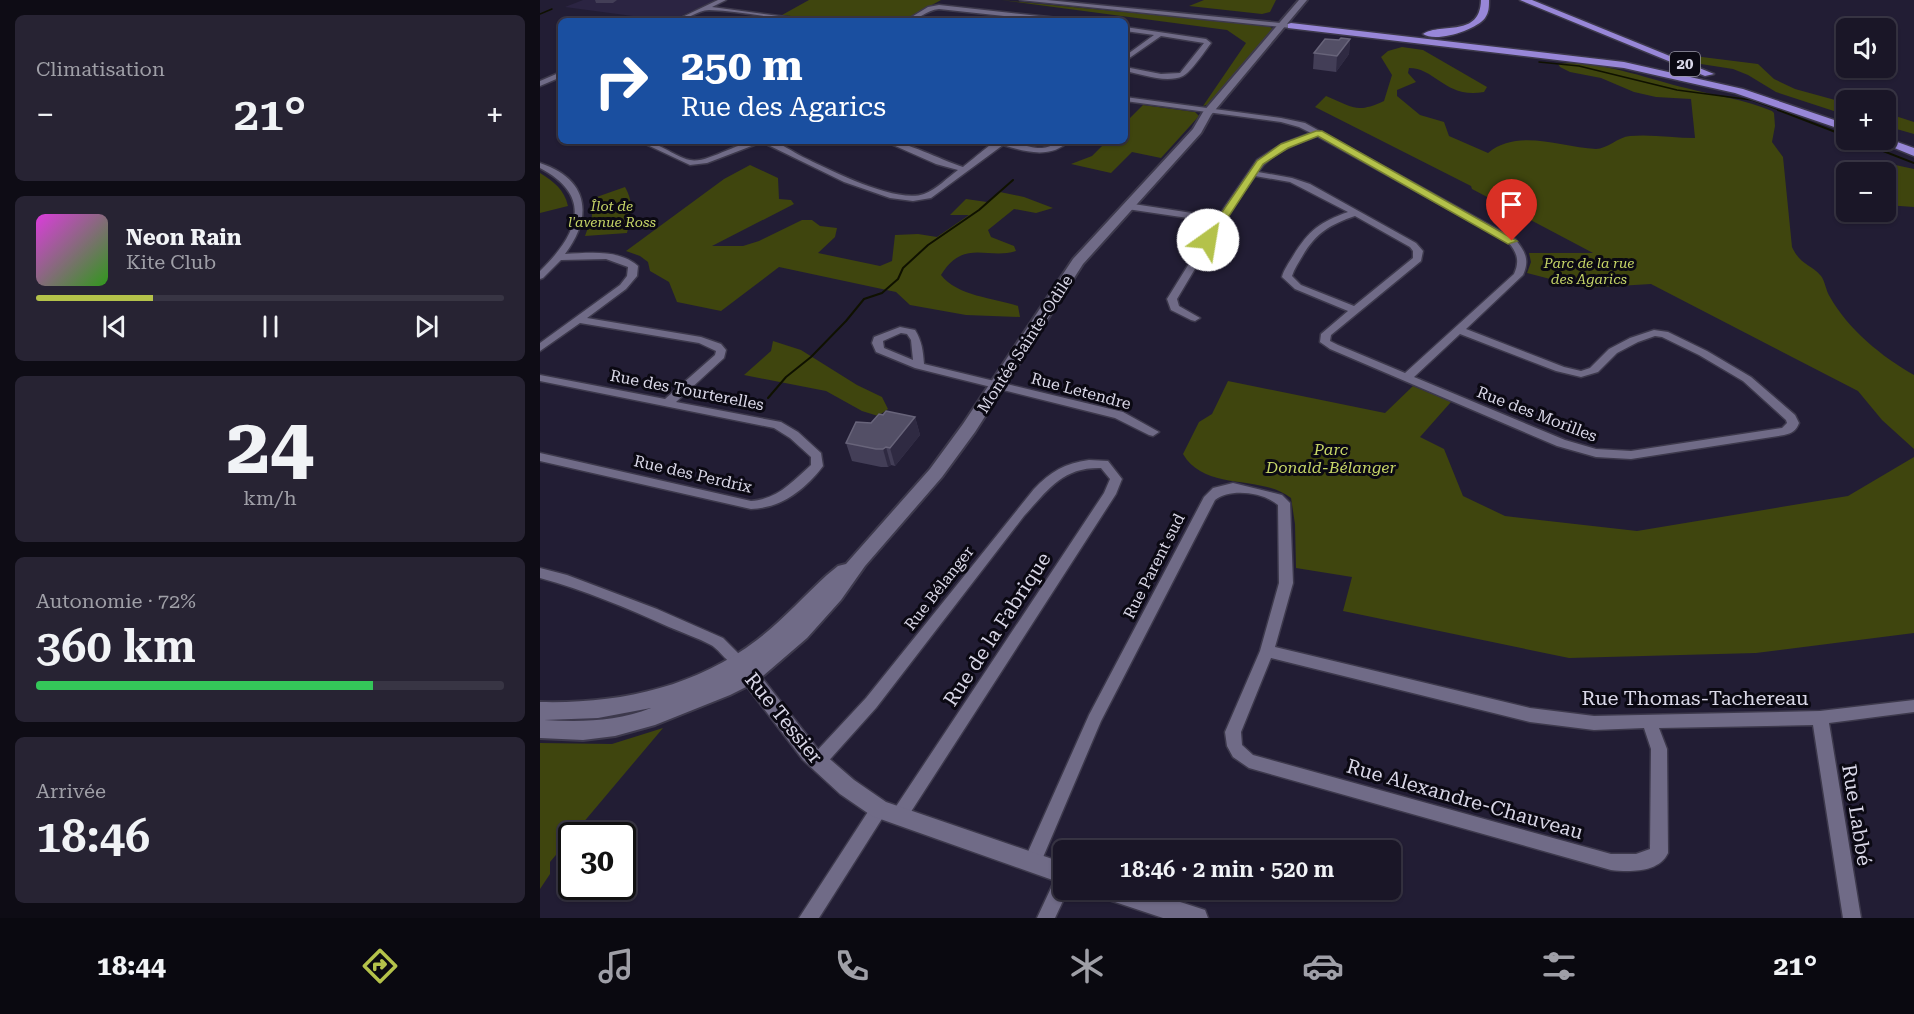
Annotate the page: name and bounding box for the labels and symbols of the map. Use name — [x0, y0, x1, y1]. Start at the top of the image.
road number: 20 — [1670, 52, 1700, 76]
pin — [1486, 179, 1537, 241]
park label: Îlot de l'avenue Ross — [568, 198, 656, 230]
position arrow — [1176, 208, 1240, 272]
park label: Parc de la rue des Agarics — [1543, 255, 1634, 287]
street label: Montée Sainte-Odile — [973, 271, 1077, 416]
street label: Rue des Tourterelles — [608, 366, 766, 414]
street label: Rue Letendre — [1029, 369, 1133, 414]
street label: Rue des Morilles — [1474, 382, 1600, 446]
park label: Parc Donald-Bélanger — [1265, 440, 1396, 477]
street label: Rue des Perdrix — [632, 451, 755, 497]
street label: Rue Parent sud — [1119, 510, 1189, 622]
street label: Rue Bélanger — [900, 542, 978, 634]
street label: Rue de la Fabrique — [938, 548, 1056, 710]
street label: Rue Tessier — [740, 668, 828, 768]
street label: Rue Thomas-Tachereau — [1581, 686, 1809, 710]
street label: Rue Alexandre-Chauveau — [1344, 754, 1587, 844]
street label: Rue Labbé — [1837, 763, 1877, 867]
speed limit sign: 30 — [558, 822, 636, 900]

